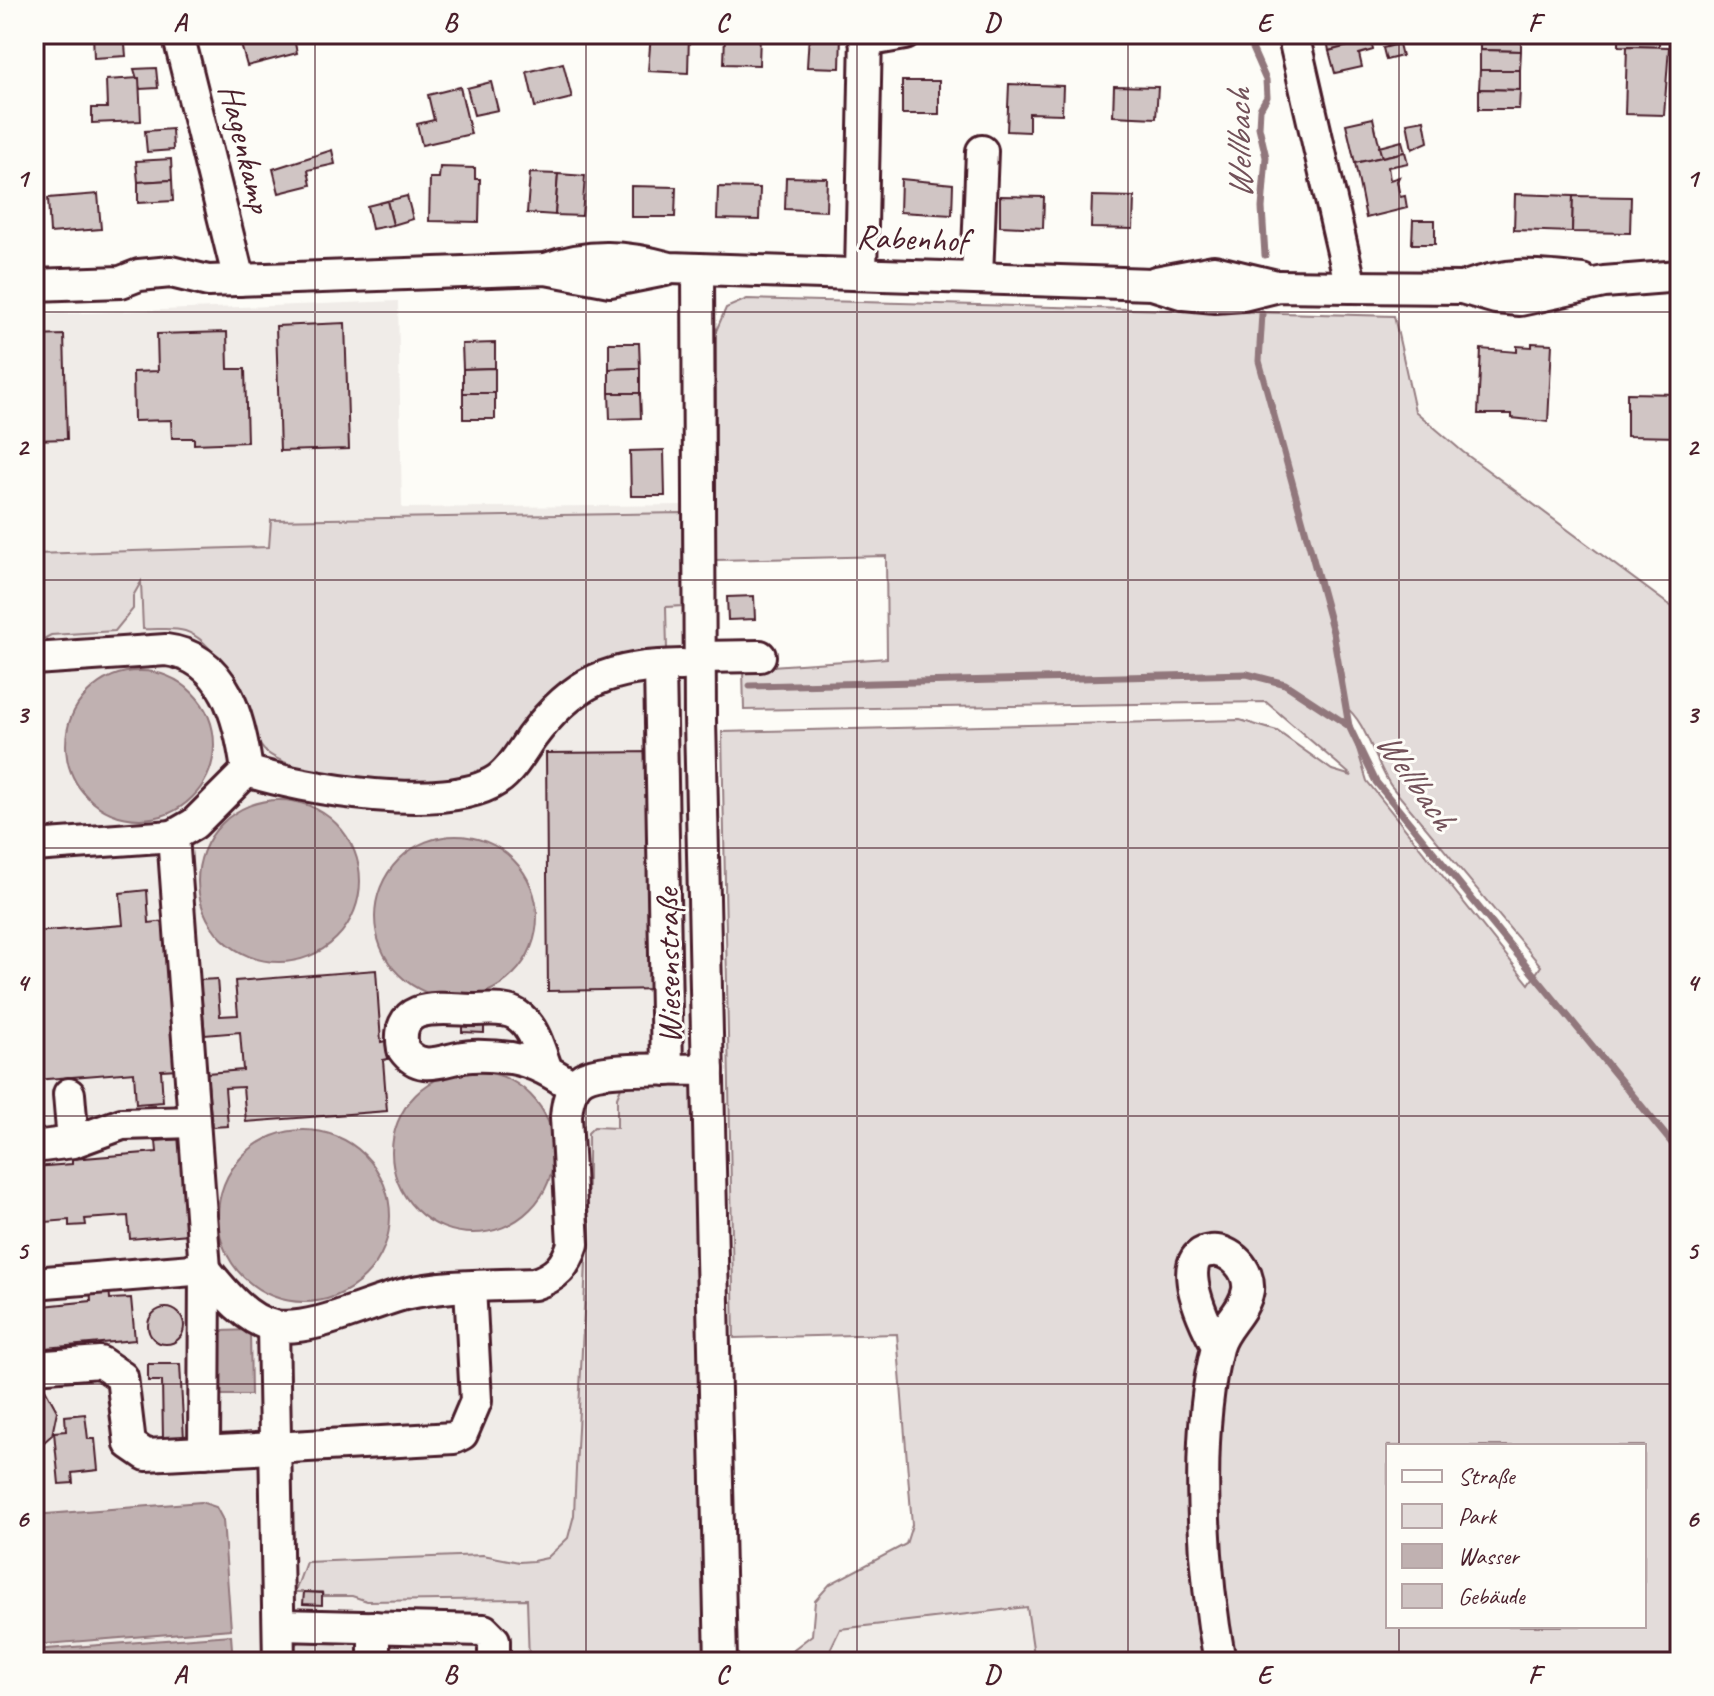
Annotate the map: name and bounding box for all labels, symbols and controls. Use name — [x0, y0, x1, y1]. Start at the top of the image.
text: A — [173, 6, 188, 39]
text: B — [443, 6, 459, 39]
text: C — [716, 6, 732, 39]
text: D — [984, 6, 1002, 39]
text: E — [1257, 6, 1275, 39]
text: F — [1528, 6, 1546, 39]
street label: Hagenkamp — [209, 79, 283, 219]
water label: Wellbach — [1215, 86, 1263, 199]
text: 1 — [16, 162, 31, 195]
text: 1 — [1686, 162, 1701, 195]
street label: Rabenhof — [856, 215, 975, 262]
text: 2 — [16, 430, 30, 463]
text: 2 — [1686, 430, 1700, 463]
text: 3 — [16, 698, 30, 731]
text: 3 — [1686, 698, 1700, 731]
water label: Wellbach — [1366, 722, 1468, 840]
street label: Wiesenstraße — [645, 885, 691, 1044]
text: 4 — [16, 966, 31, 999]
text: 4 — [1686, 966, 1701, 999]
text: 5 — [16, 1234, 30, 1267]
text: 5 — [1686, 1234, 1700, 1267]
legend — [1386, 1444, 1646, 1628]
text: Straße — [1458, 1461, 1517, 1491]
text: Park — [1458, 1501, 1498, 1531]
text: 6 — [16, 1502, 30, 1535]
text: 6 — [1686, 1502, 1700, 1535]
text: Wasser — [1458, 1541, 1521, 1571]
text: Gebäude — [1458, 1581, 1527, 1611]
text: A — [173, 1658, 188, 1691]
text: B — [443, 1658, 459, 1691]
text: C — [716, 1658, 732, 1691]
text: D — [984, 1658, 1002, 1691]
text: E — [1257, 1658, 1275, 1691]
text: F — [1528, 1658, 1546, 1691]

